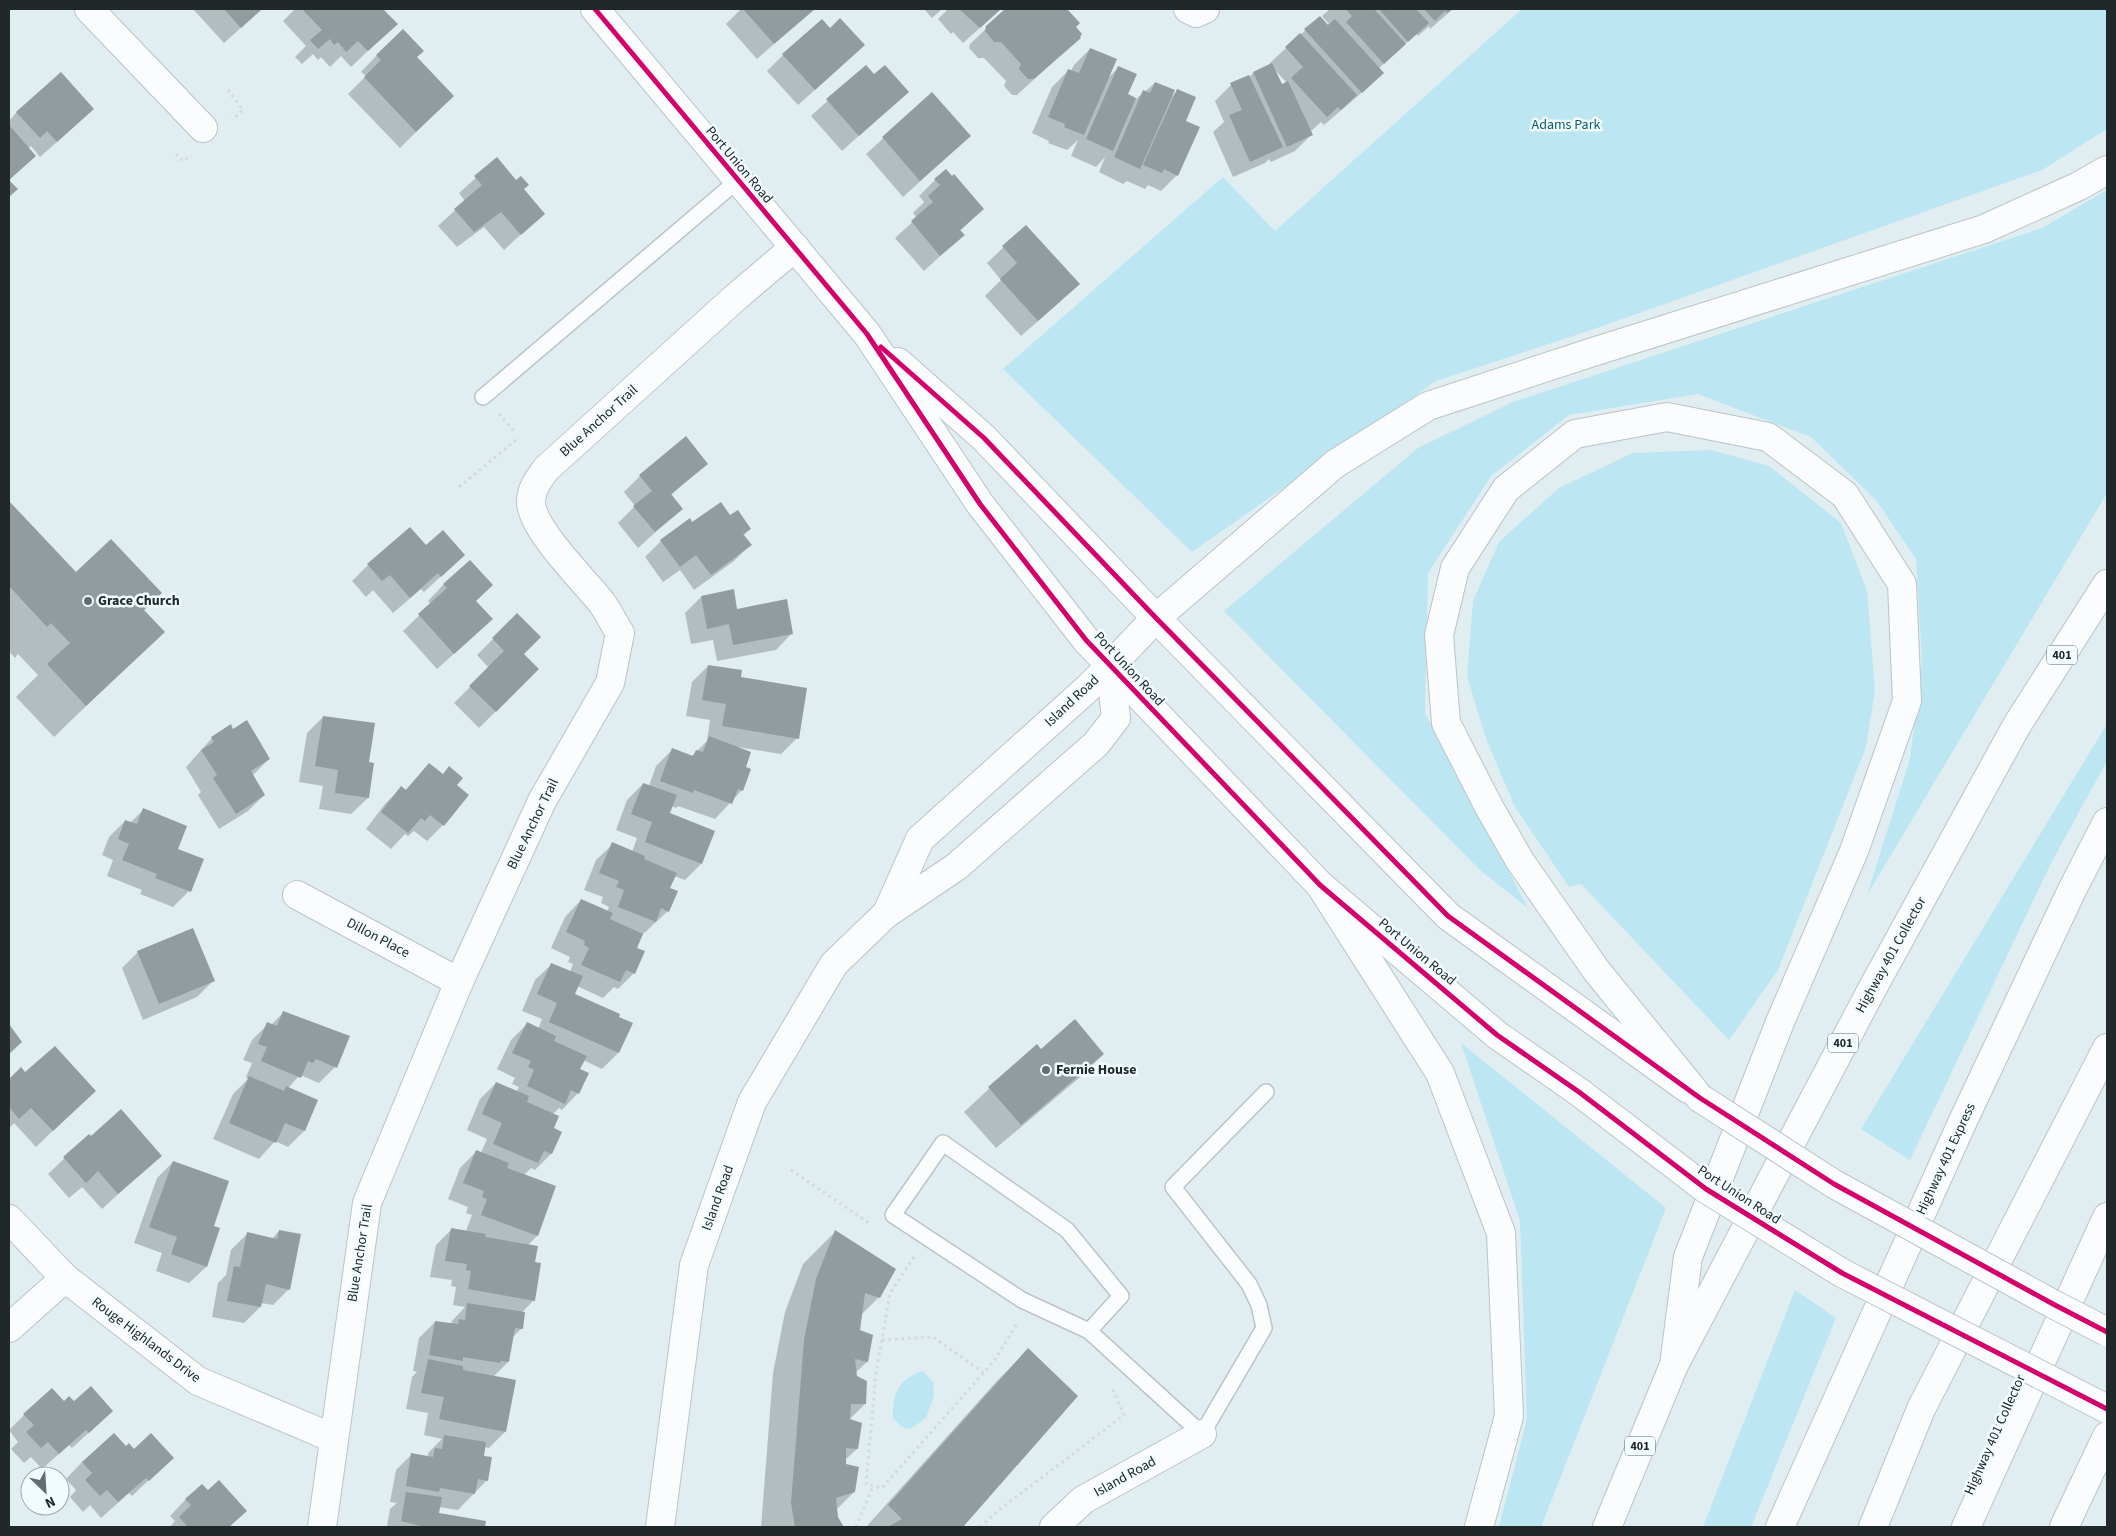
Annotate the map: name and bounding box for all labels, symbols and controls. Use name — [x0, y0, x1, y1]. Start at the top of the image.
park label: Adams Park — [1532, 115, 1601, 135]
street label: Port Union Road — [701, 122, 777, 208]
street label: Blue Anchor Trail — [555, 380, 643, 462]
place label: Grace Church — [98, 591, 180, 611]
marker: Grace Church — [82, 595, 94, 607]
street label: Port Union Road — [1089, 627, 1169, 711]
road number: 401 — [2047, 646, 2077, 664]
street label: Island Road — [1040, 670, 1104, 732]
street label: Blue Anchor Trail — [502, 775, 564, 873]
street label: Highway 401 Collector — [1851, 893, 1931, 1017]
street label: Dillon Place — [343, 913, 413, 963]
street label: Port Union Road — [1374, 914, 1460, 990]
road number: 401 — [1828, 1034, 1858, 1052]
place label: Fernie House — [1056, 1060, 1136, 1080]
marker: Fernie House — [1040, 1064, 1052, 1076]
street label: Highway 401 Express — [1911, 1100, 1981, 1218]
street label: Port Union Road — [1693, 1161, 1785, 1229]
street label: Island Road — [697, 1162, 739, 1234]
street label: Blue Anchor Trail — [342, 1202, 378, 1304]
street label: Rouge Highlands Drive — [87, 1292, 205, 1388]
street label: Highway 401 Collector — [1959, 1371, 2031, 1499]
road number: 401 — [1625, 1436, 1655, 1455]
street label: Island Road — [1090, 1452, 1160, 1502]
north arrow — [20, 1466, 70, 1516]
text: N — [42, 1491, 59, 1513]

